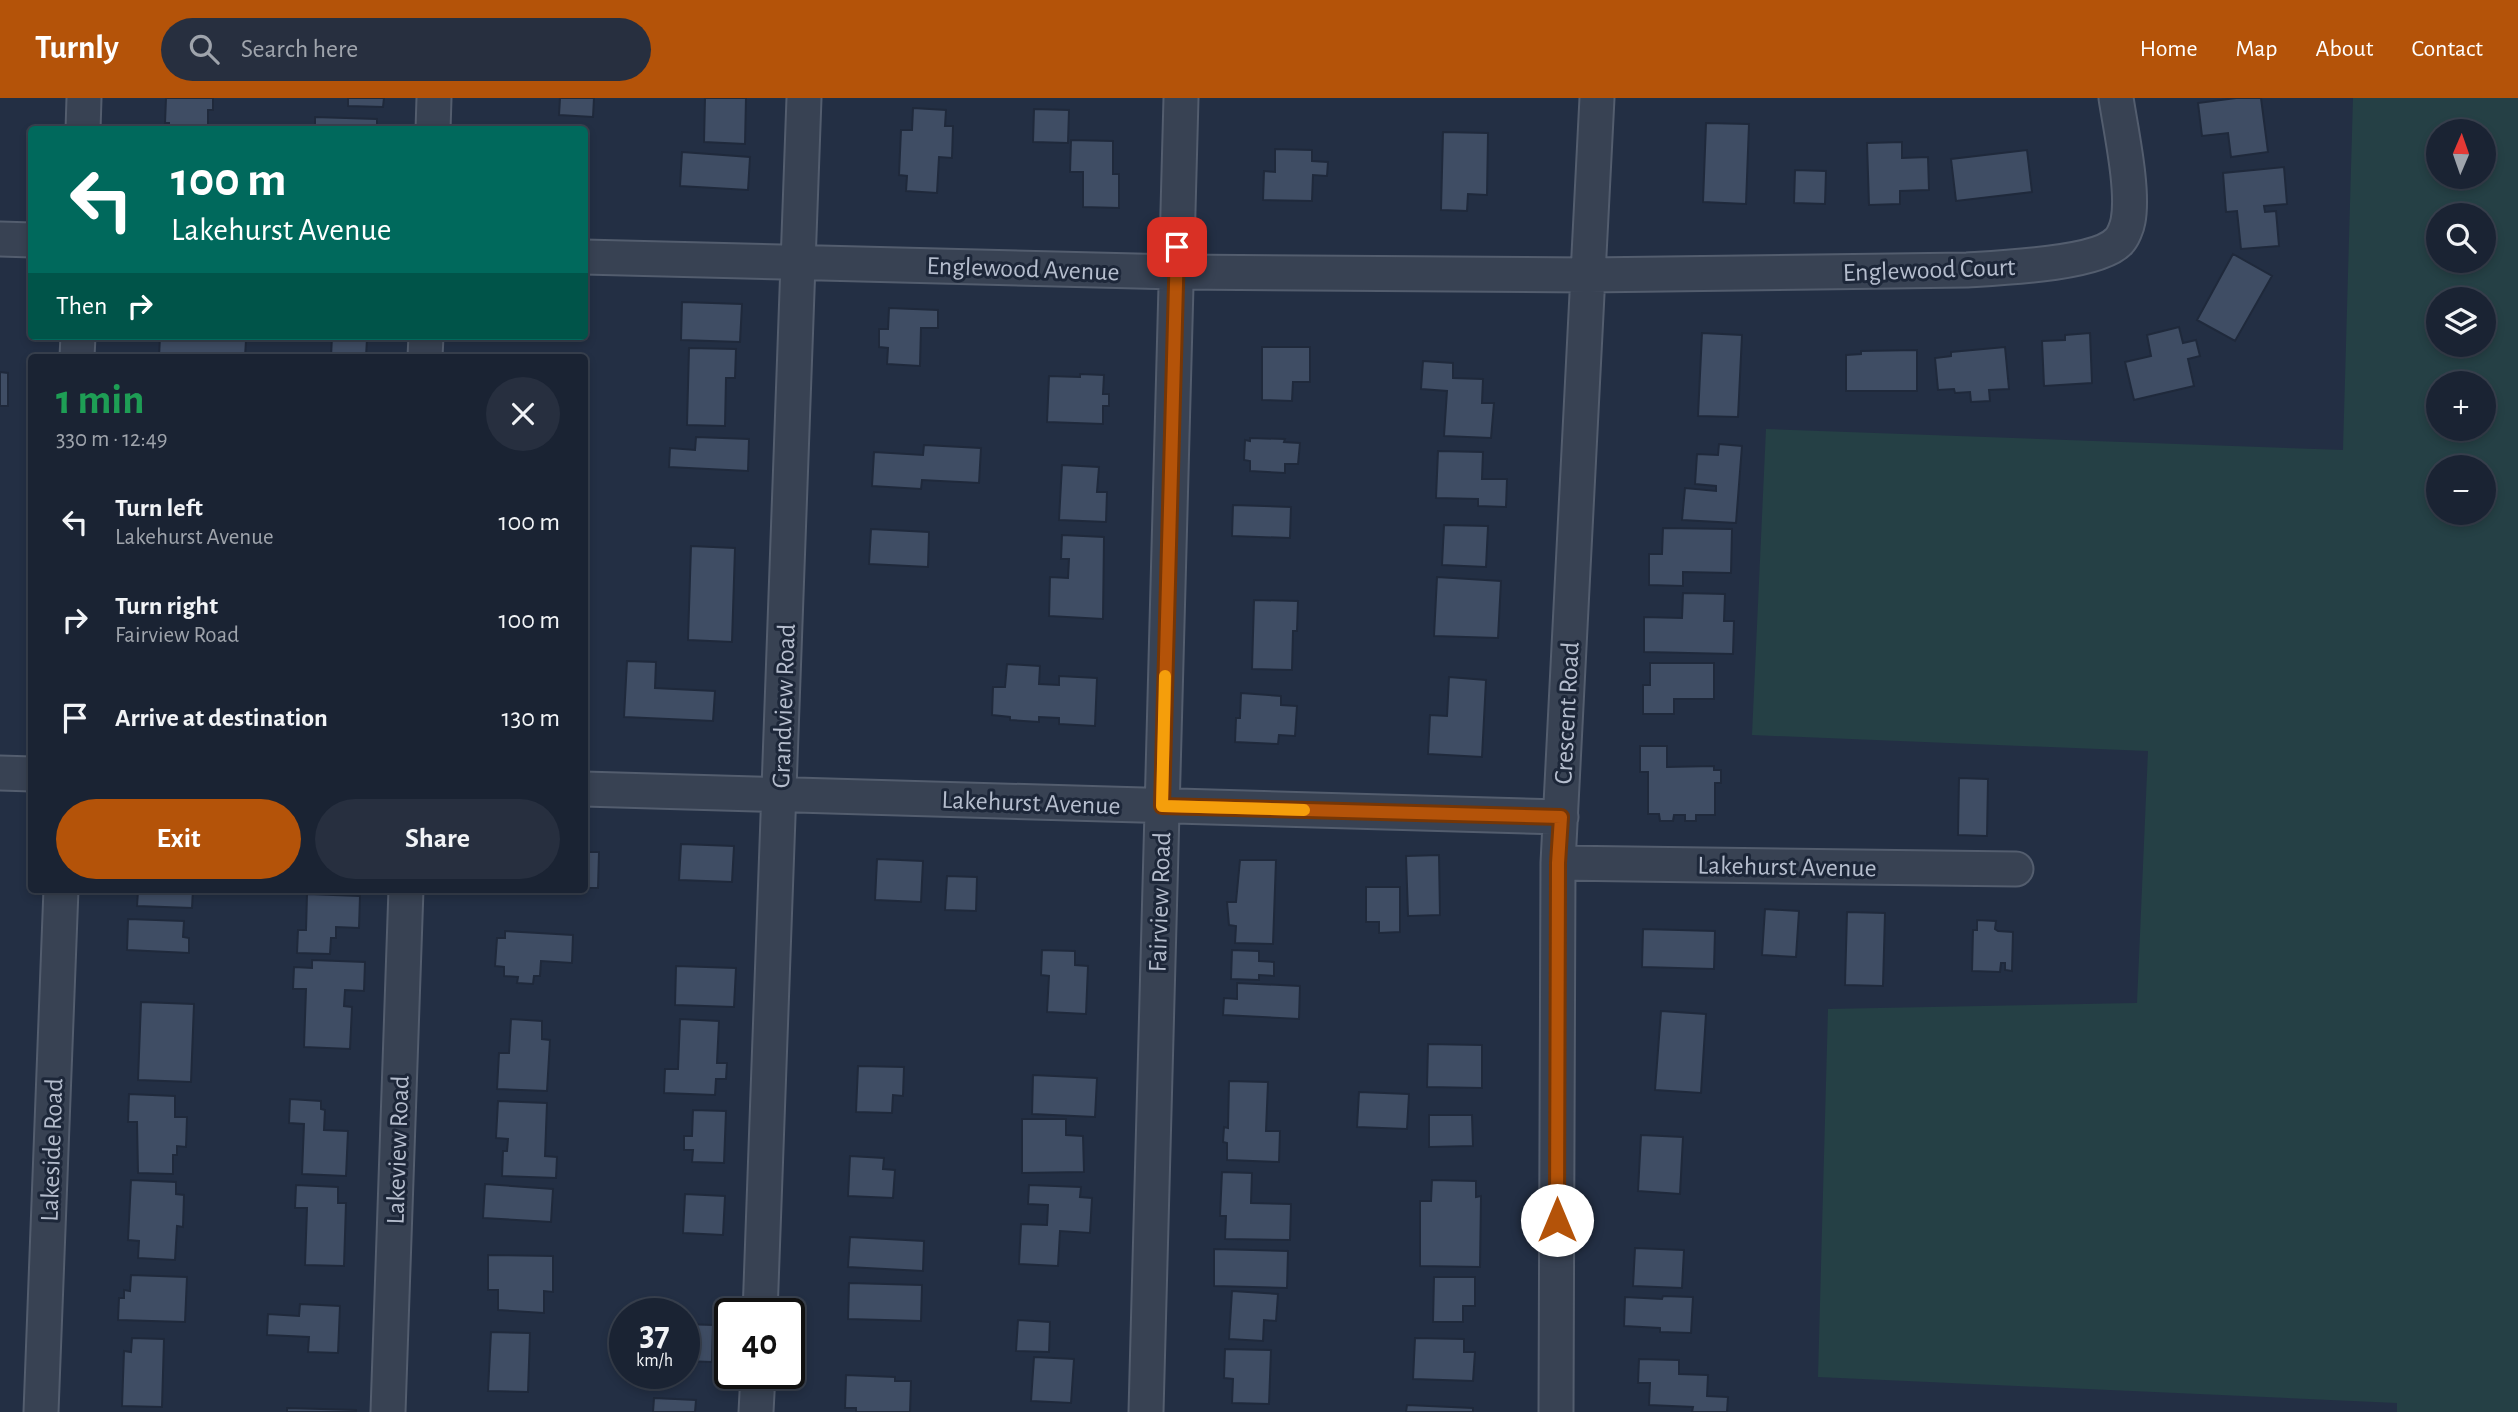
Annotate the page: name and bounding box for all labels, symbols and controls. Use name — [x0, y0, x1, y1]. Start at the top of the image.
search box — [161, 18, 651, 81]
icon: search — [185, 30, 223, 68]
text: Turnly — [35, 32, 119, 65]
text: Search here — [241, 36, 358, 62]
text: Home — [2140, 37, 2198, 61]
text: Map — [2236, 37, 2278, 61]
text: About — [2316, 37, 2373, 61]
text: Contact — [2411, 37, 2483, 61]
north arrow — [2426, 119, 2496, 189]
map controls — [2426, 119, 2496, 525]
icon: left — [56, 154, 147, 245]
text: 100 m — [171, 156, 287, 205]
button: search — [2426, 203, 2496, 273]
text: Lakehurst Avenue — [171, 214, 392, 246]
pin — [1147, 217, 1207, 277]
icon: arrive — [1158, 228, 1196, 266]
street label: Englewood Avenue — [926, 253, 1120, 285]
street label: Englewood Court — [1842, 254, 2016, 286]
icon: right — [121, 287, 159, 325]
button: layers — [2426, 287, 2496, 357]
text: Then — [56, 293, 107, 319]
button: + — [2426, 371, 2496, 441]
button: close — [486, 377, 560, 451]
text: 1 min — [56, 379, 145, 421]
text: 330 m · 12:49 — [56, 428, 168, 451]
button: − — [2426, 455, 2496, 525]
text: Turn left — [115, 495, 203, 521]
icon: left — [56, 503, 94, 541]
text: 100 m — [499, 509, 560, 535]
text: Lakehurst Avenue — [115, 526, 274, 549]
text: Turn right — [115, 593, 218, 619]
icon: right — [56, 601, 94, 639]
text: 100 m — [499, 607, 560, 633]
street label: Grandview Road — [768, 623, 800, 789]
text: Fairview Road — [115, 624, 239, 647]
street label: Crescent Road — [1550, 641, 1584, 785]
icon: arrive — [56, 699, 94, 737]
text: Arrive at destination — [115, 705, 328, 731]
text: 130 m — [502, 705, 560, 731]
street label: Lakehurst Avenue — [941, 787, 1121, 819]
button: Exit — [56, 799, 301, 879]
button: Share — [315, 799, 560, 879]
street label: Fairview Road — [1145, 831, 1175, 973]
street label: Lakehurst Avenue — [1697, 852, 1877, 882]
street label: Lakeview Road — [382, 1075, 414, 1225]
street label: Lakeside Road — [37, 1078, 67, 1222]
position arrow — [1520, 1183, 1594, 1257]
speed limit sign: 40 — [714, 1298, 805, 1389]
text: 37 — [639, 1317, 670, 1352]
text: km/h — [636, 1352, 673, 1370]

